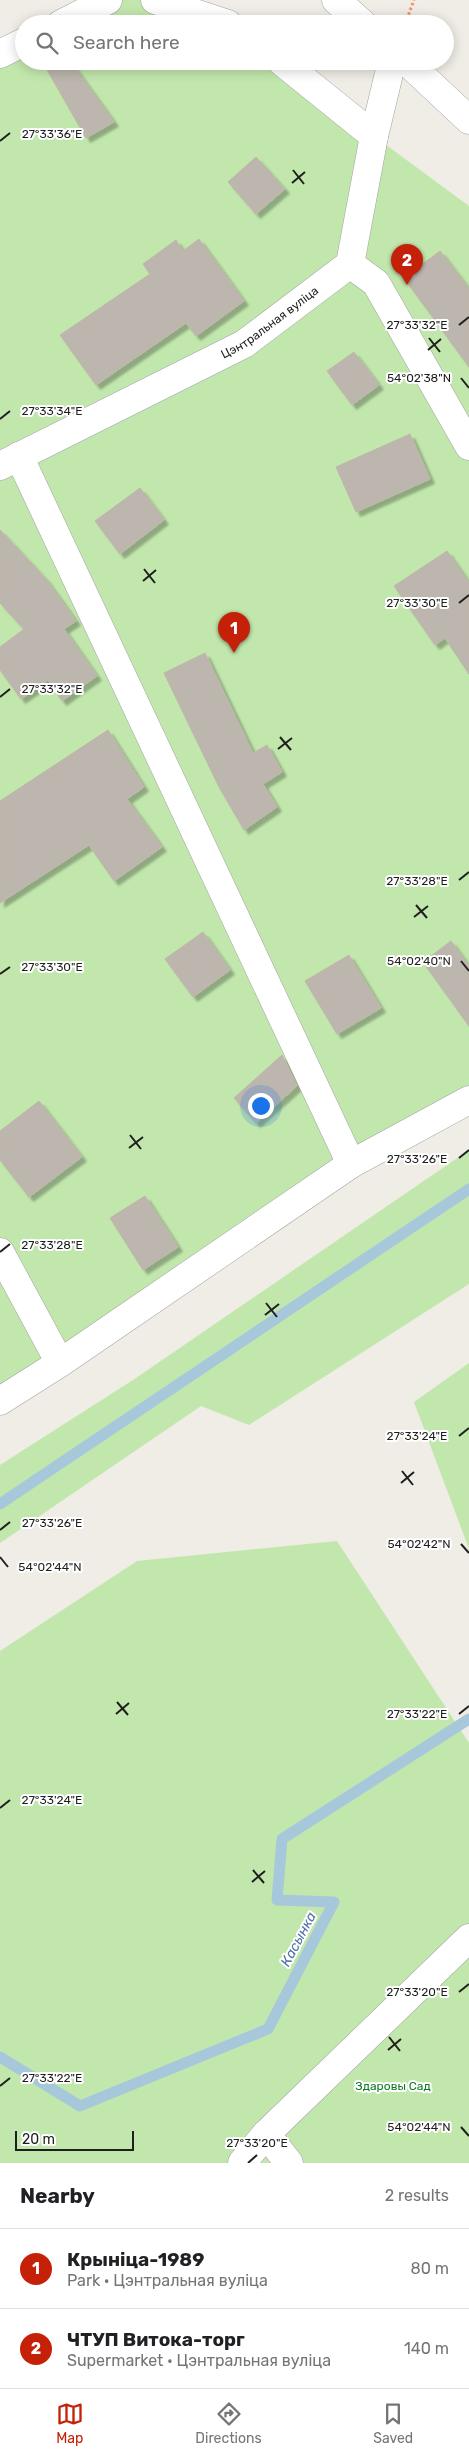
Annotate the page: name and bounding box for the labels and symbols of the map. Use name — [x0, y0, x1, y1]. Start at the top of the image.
text: 27°33'36"E — [22, 127, 82, 141]
pin: 2 — [391, 244, 423, 285]
street label: Цэнтральная вуліца — [219, 283, 321, 361]
text: 27°33'32"E — [387, 318, 447, 332]
text: 54°02'38"N — [387, 371, 451, 385]
text: 27°33'34"E — [21, 404, 83, 418]
text: 27°33'30"E — [386, 596, 448, 610]
pin: 1 — [218, 612, 250, 653]
text: 27°33'32"E — [22, 682, 82, 696]
text: 27°33'28"E — [386, 874, 448, 888]
text: 54°02'40"N — [387, 954, 451, 968]
text: 27°33'30"E — [21, 960, 83, 974]
your location — [248, 1093, 274, 1119]
text: 27°33'26"E — [387, 1152, 447, 1166]
text: 27°33'28"E — [21, 1238, 83, 1252]
text: 27°33'24"E — [387, 1429, 447, 1443]
text: 27°33'26"E — [22, 1516, 82, 1530]
text: 54°02'42"N — [387, 1537, 451, 1551]
text: 54°02'44"N — [18, 1560, 82, 1574]
text: 27°33'22"E — [387, 1707, 447, 1721]
text: 27°33'24"E — [22, 1793, 82, 1807]
water label: Касынка — [277, 1909, 320, 1969]
text: 27°33'20"E — [386, 1985, 448, 1999]
text: 27°33'22"E — [22, 2071, 82, 2085]
park label: Здаровы Сад — [355, 2079, 431, 2093]
text: 54°02'44"N — [387, 2120, 451, 2134]
scale bar — [15, 2128, 134, 2151]
text: 27°33'20"E — [226, 2136, 288, 2150]

